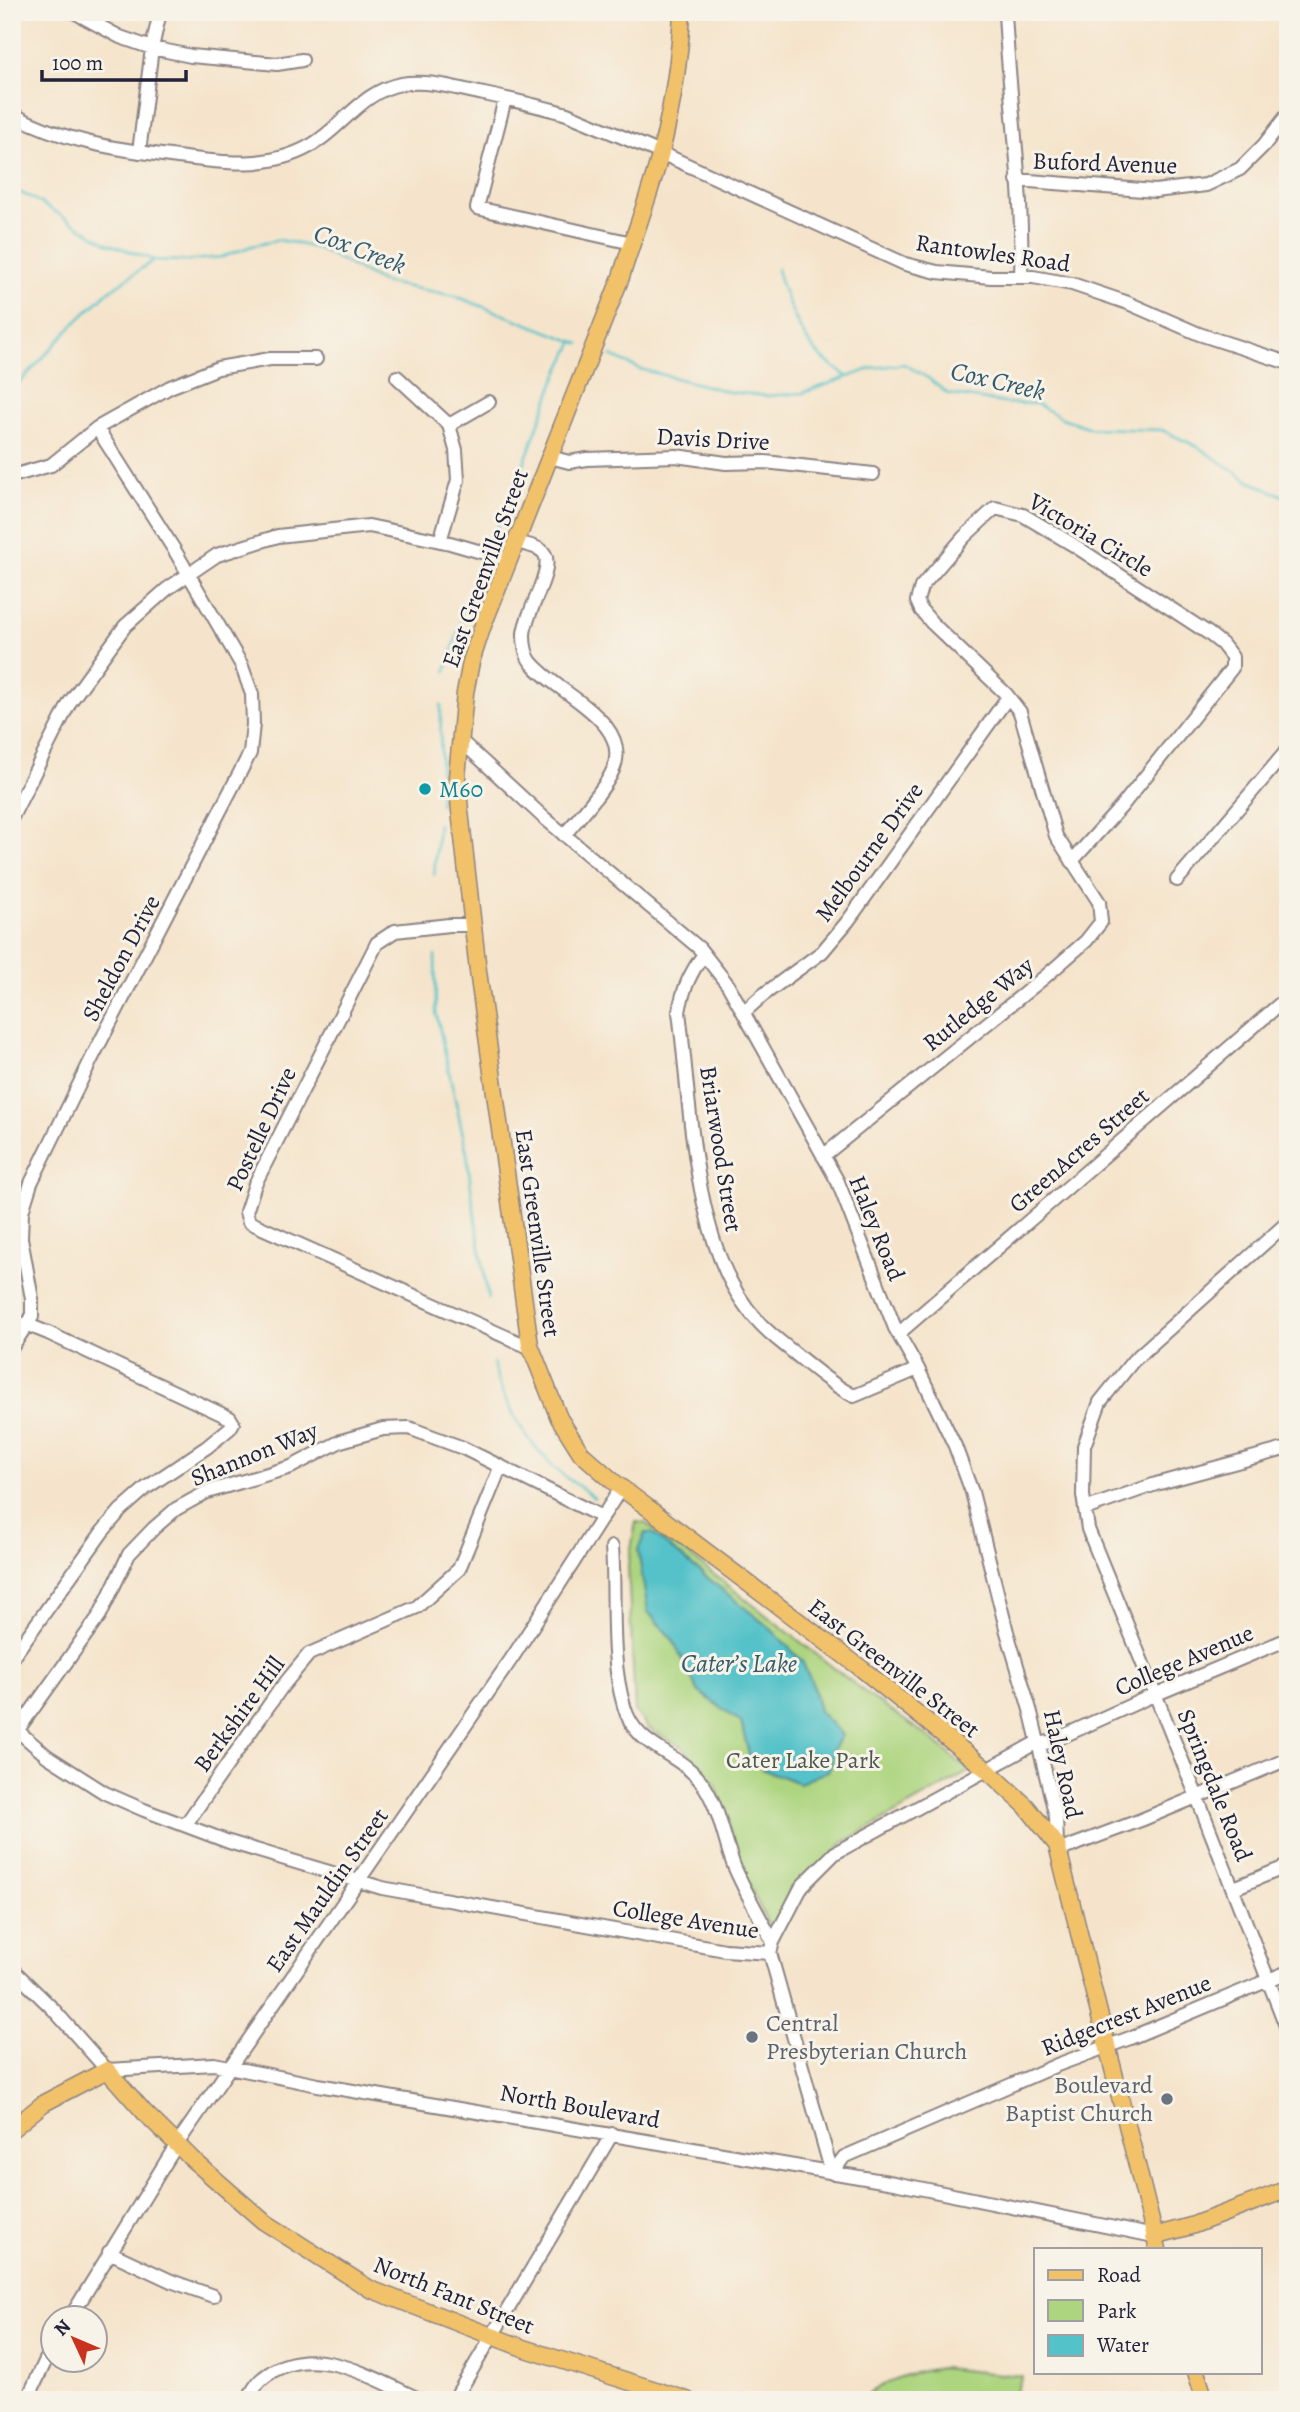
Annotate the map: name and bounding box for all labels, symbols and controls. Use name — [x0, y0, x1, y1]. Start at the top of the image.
scale bar — [42, 38, 186, 82]
text: 100 m — [52, 49, 103, 77]
street label: Buford Avenue — [1032, 144, 1178, 182]
water label: Cox Creek — [309, 215, 411, 283]
street label: Rantowles Road — [914, 226, 1073, 280]
water label: Cox Creek — [947, 353, 1049, 409]
street label: Davis Drive — [656, 420, 770, 458]
street label: East Greenville Street — [434, 464, 536, 672]
street label: Victoria Circle — [1022, 485, 1159, 585]
place label: M60 — [439, 773, 483, 805]
street label: Melbourne Drive — [807, 776, 931, 928]
marker: M60 — [417, 781, 433, 797]
street label: Sheldon Drive — [74, 889, 168, 1027]
street label: Rutledge Way — [916, 949, 1040, 1059]
street label: Postelle Drive — [218, 1062, 304, 1196]
street label: Briarwood Street — [692, 1064, 750, 1234]
street label: GreenAcres Street — [1002, 1080, 1156, 1220]
street label: East Greenville Street — [508, 1127, 568, 1339]
street label: Haley Road — [841, 1171, 913, 1285]
street label: Shannon Way — [186, 1414, 323, 1494]
street label: East Greenville Street — [802, 1591, 986, 1745]
street label: College Avenue — [1110, 1616, 1258, 1704]
water label: Cater’s Lake — [681, 1646, 797, 1681]
street label: Berkshire Hill — [186, 1649, 292, 1778]
street label: Springdale Road — [1170, 1704, 1260, 1866]
street label: Haley Road — [1036, 1706, 1090, 1822]
park label: Cater Lake Park — [726, 1744, 880, 1776]
street label: East Mauldin Street — [258, 1801, 396, 1979]
street label: College Avenue — [611, 1892, 761, 1946]
street label: Ridgecrest Avenue — [1036, 1966, 1216, 2064]
place label: Central Presbyterian Church — [766, 2007, 968, 2067]
marker: Central Presbyterian Church — [744, 2029, 760, 2045]
place label: Boulevard Baptist Church — [1005, 2069, 1153, 2129]
street label: North Boulevard — [497, 2076, 663, 2136]
marker: Boulevard Baptist Church — [1159, 2091, 1175, 2107]
street label: North Fant Street — [369, 2248, 539, 2342]
legend — [1034, 2248, 1262, 2374]
text: Road — [1097, 2261, 1141, 2289]
text: Park — [1097, 2297, 1137, 2325]
north arrow — [38, 2304, 108, 2374]
text: N — [48, 2314, 77, 2342]
text: Water — [1096, 2331, 1149, 2359]

